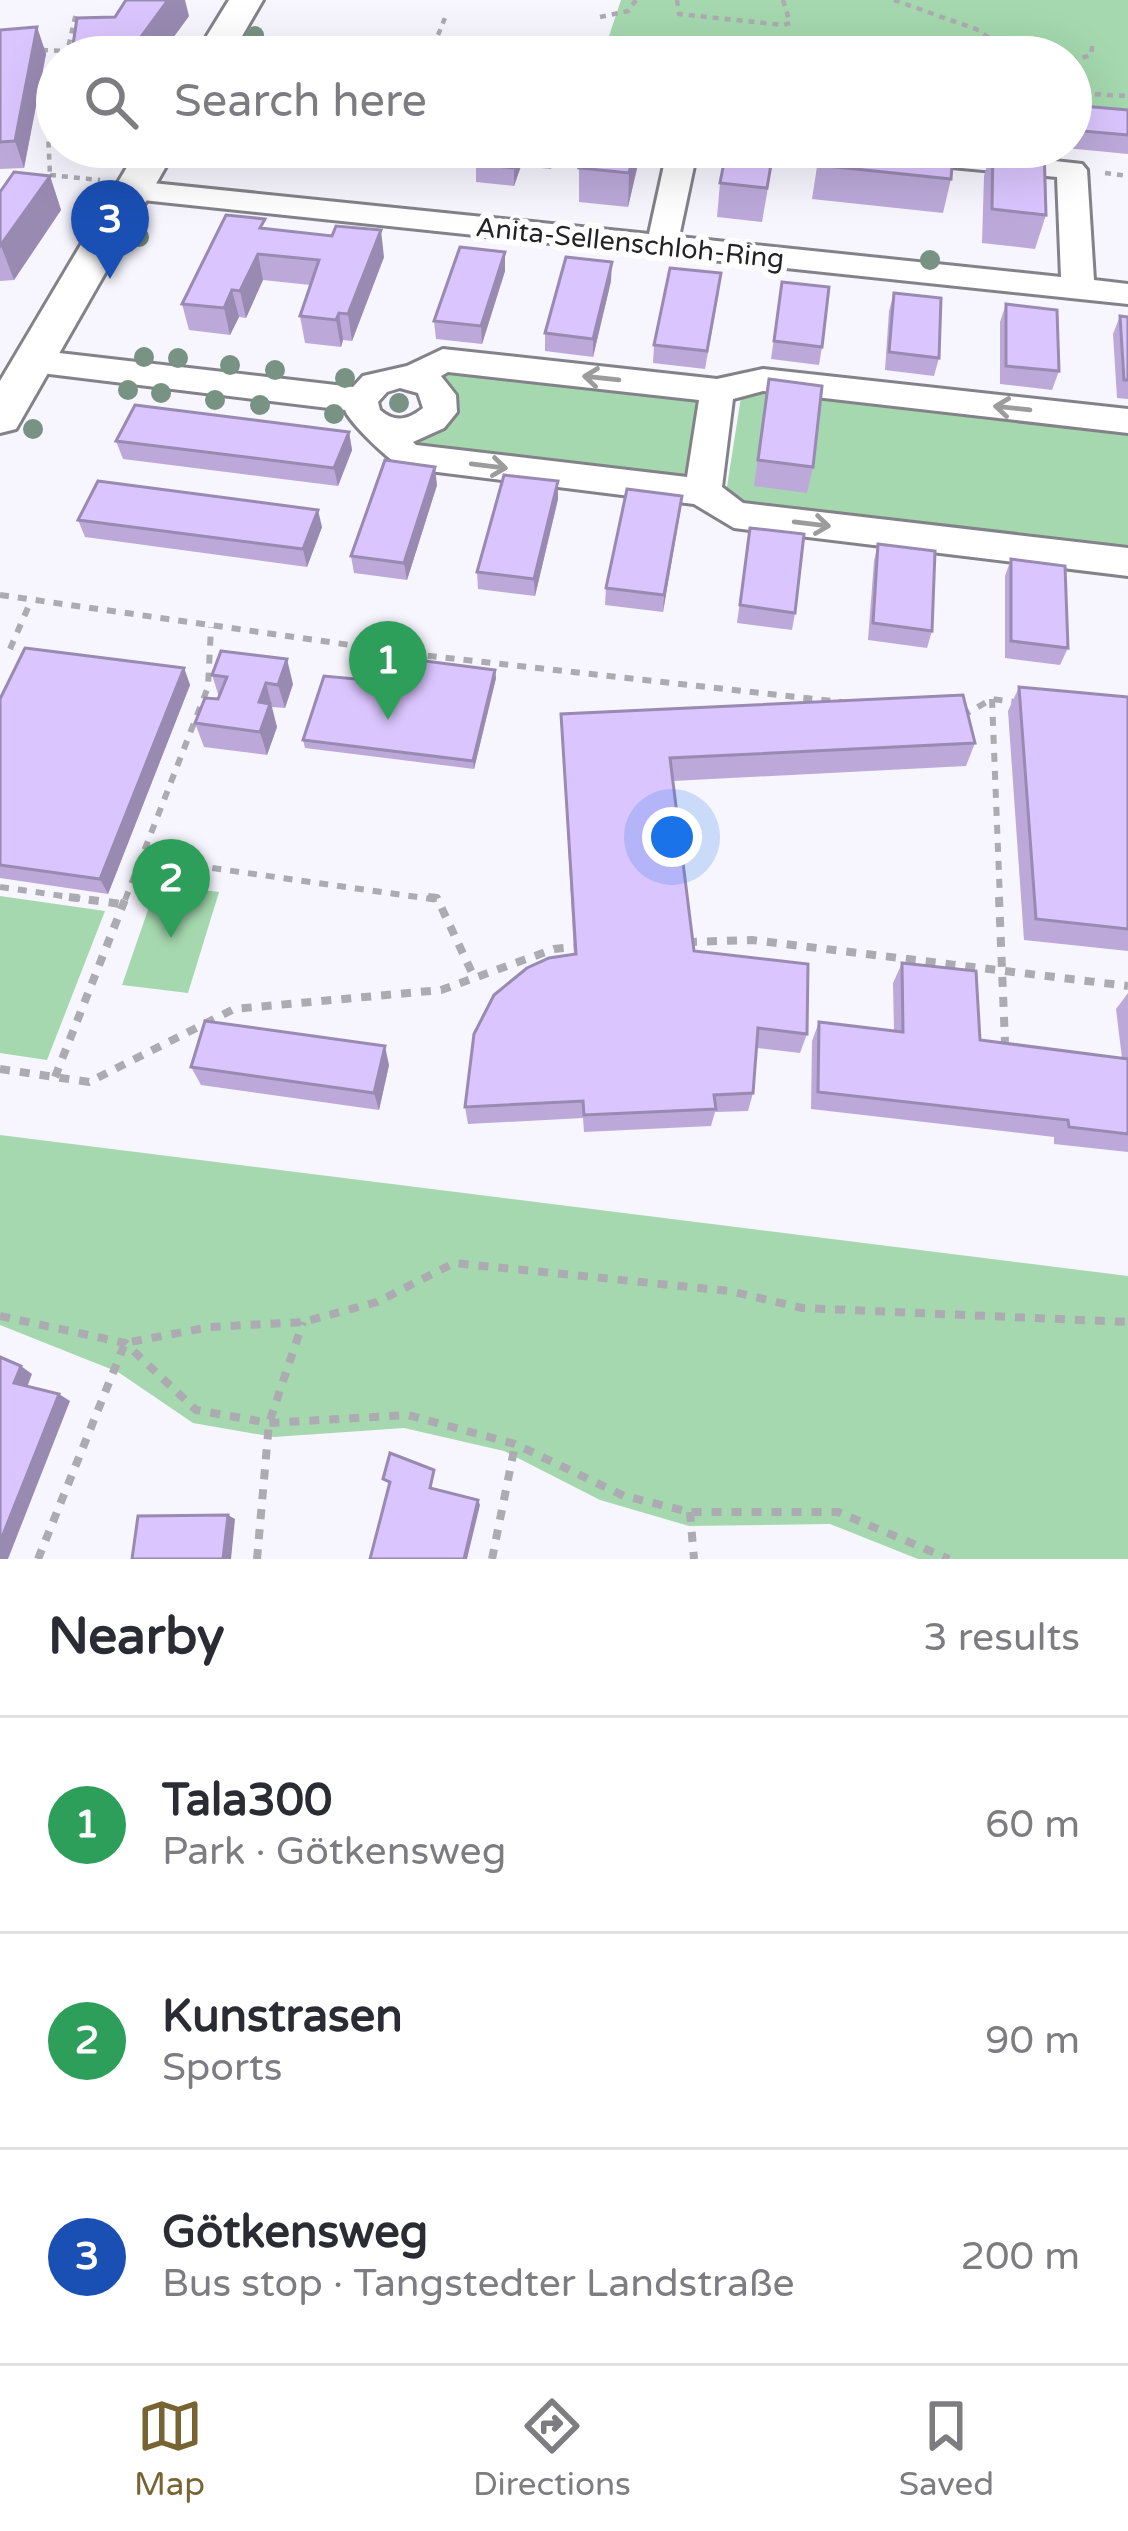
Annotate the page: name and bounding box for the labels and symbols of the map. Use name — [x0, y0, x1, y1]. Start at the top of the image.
pin: 3 — [71, 180, 149, 279]
street label: Anita-Sellenschloh-Ring — [474, 211, 786, 276]
one-way arrow — [582, 366, 621, 388]
one-way arrow — [993, 396, 1032, 418]
one-way arrow — [469, 456, 508, 478]
one-way arrow — [792, 514, 831, 536]
pin: 1 — [349, 621, 427, 720]
your location — [642, 807, 702, 867]
pin: 2 — [132, 839, 210, 938]

